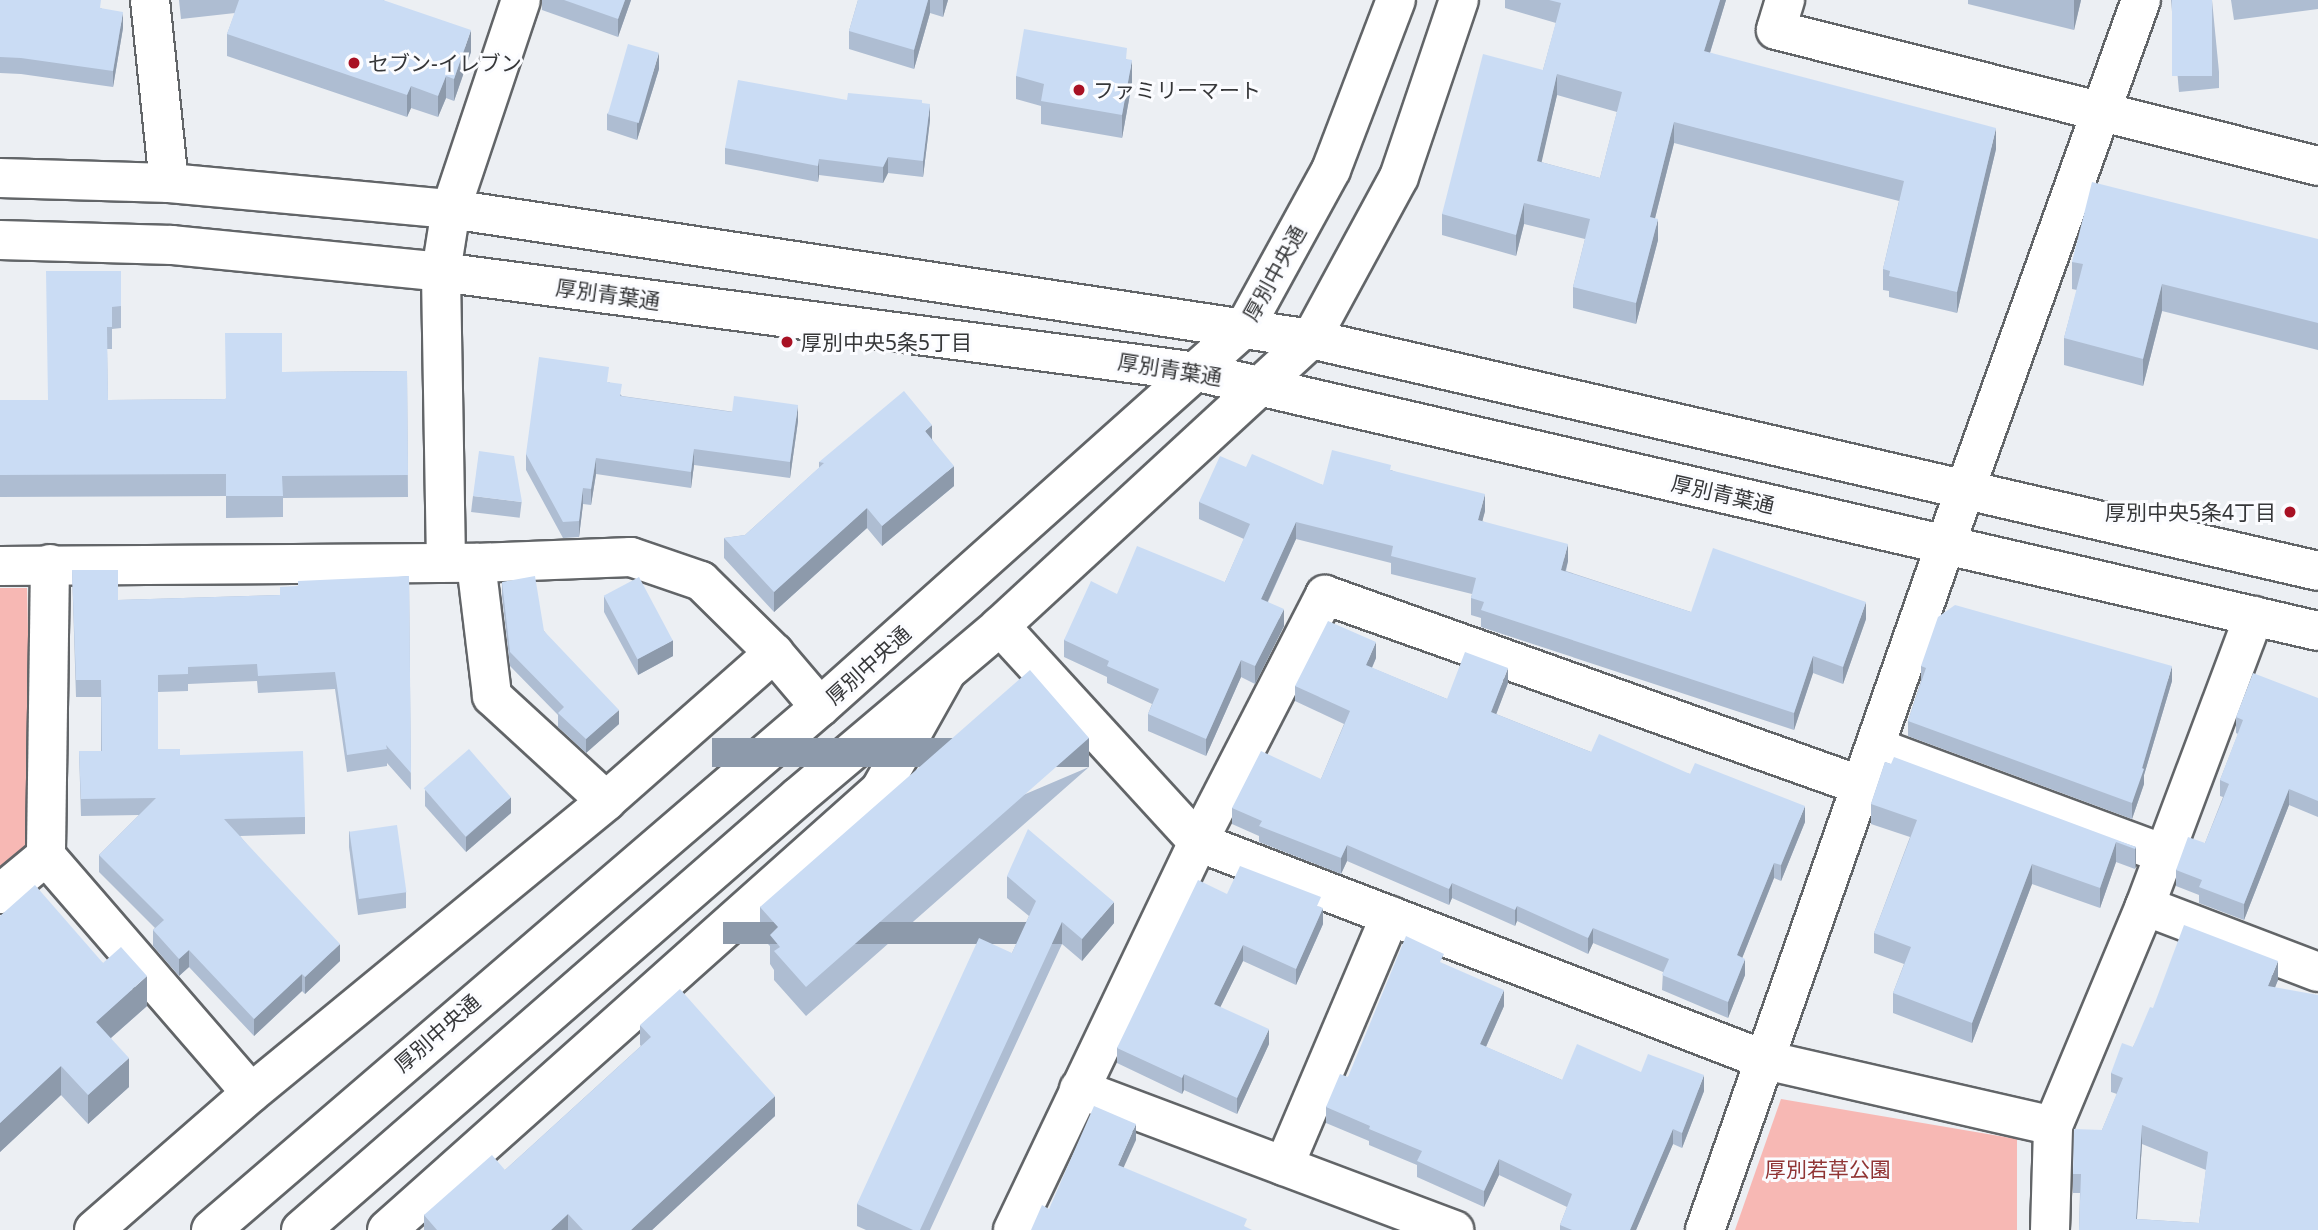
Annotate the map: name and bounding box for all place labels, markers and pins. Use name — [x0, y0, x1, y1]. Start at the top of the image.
place label: セブン-イレブン — [368, 50, 522, 76]
marker: セブン-イレブン — [346, 55, 362, 71]
place label: ファミリーマート — [1093, 77, 1261, 103]
marker: ファミリーマート — [1071, 82, 1087, 98]
place label: 厚別中央5条5丁目 — [801, 329, 972, 355]
marker: 厚別中央5条5丁目 — [779, 334, 795, 350]
place label: 厚別中央5条4丁目 — [2105, 499, 2276, 525]
marker: 厚別中央5条4丁目 — [2282, 504, 2298, 520]

